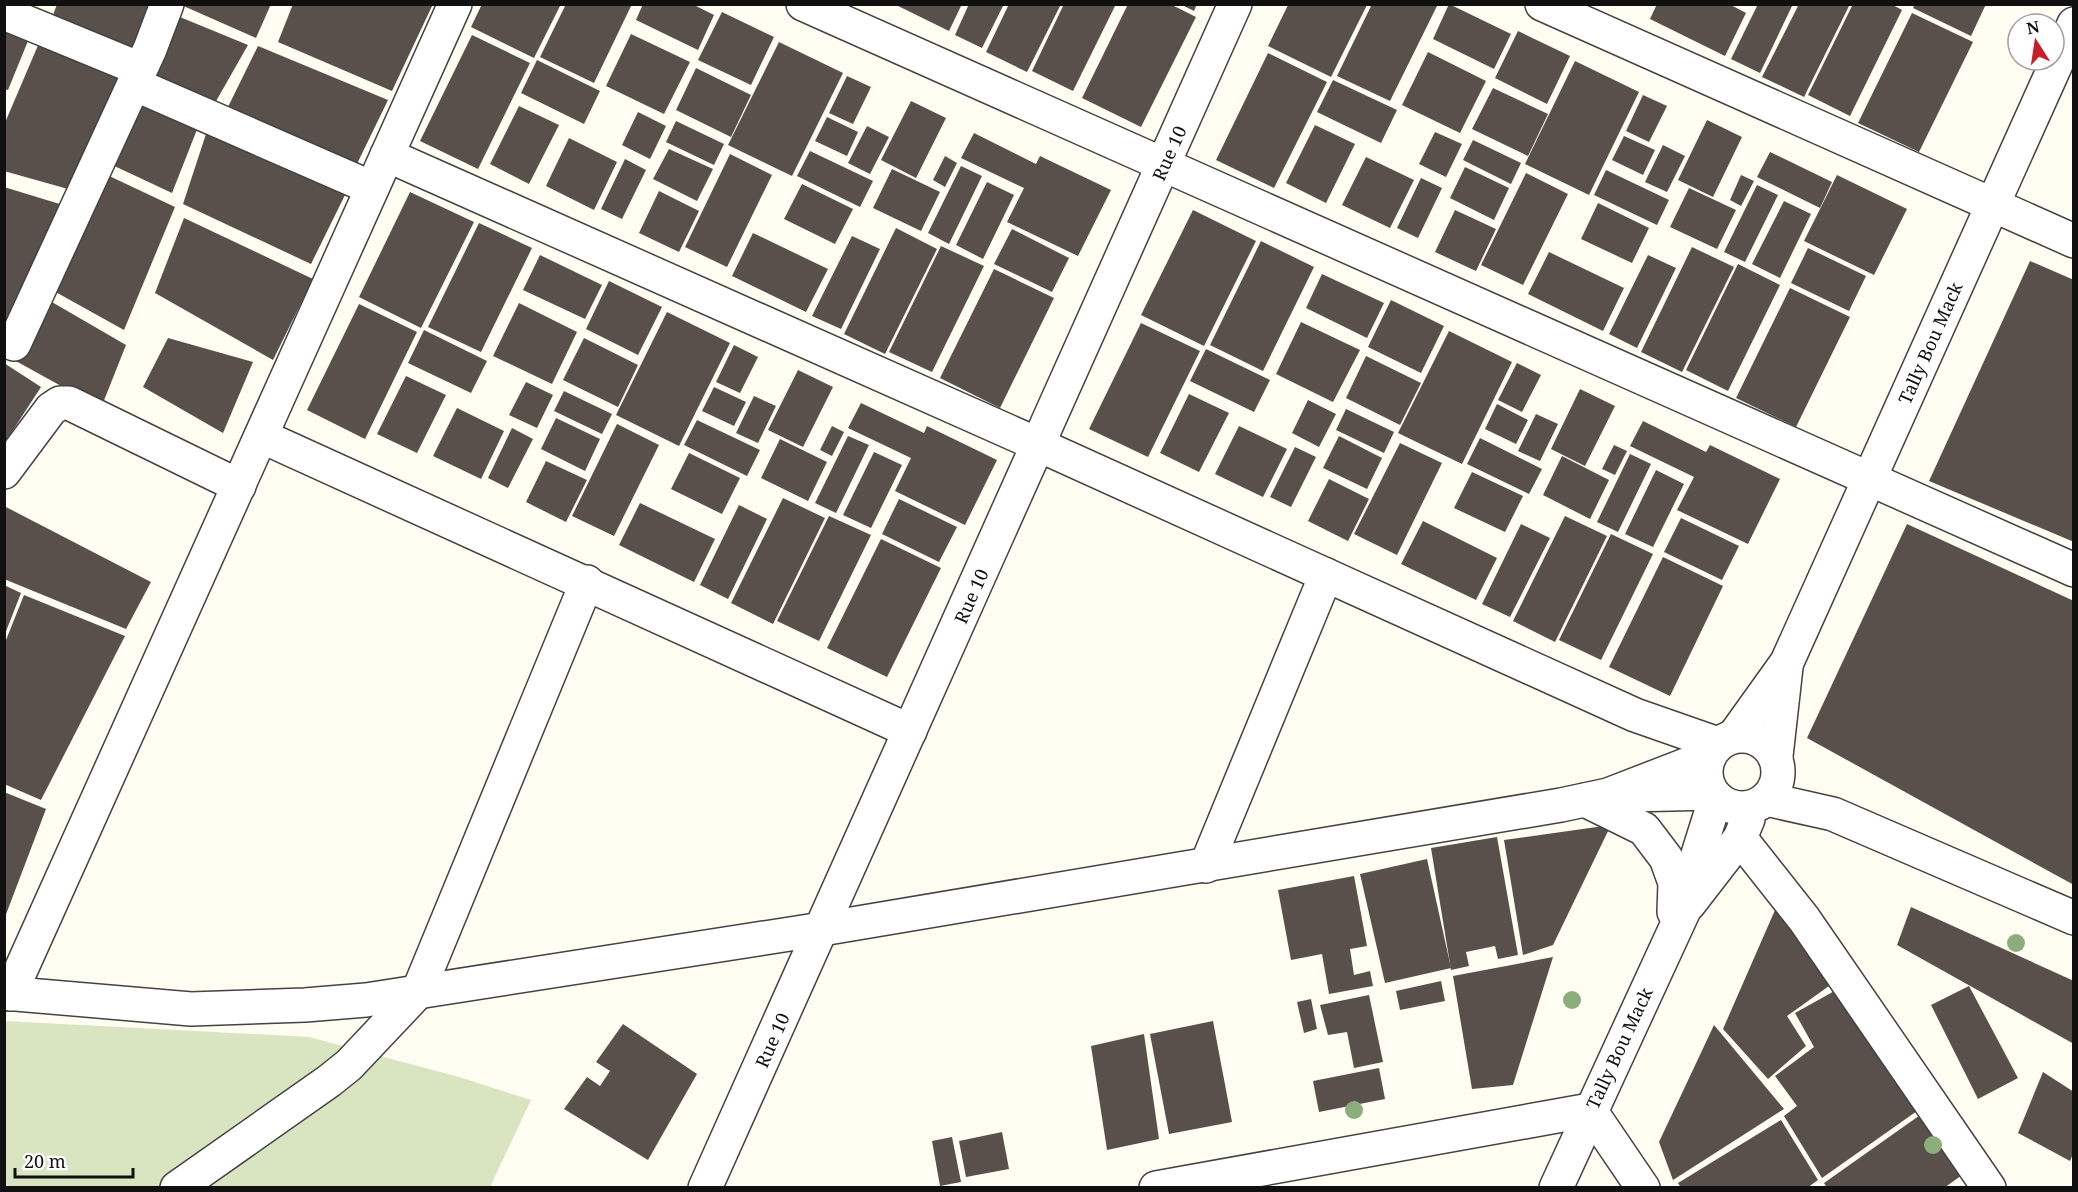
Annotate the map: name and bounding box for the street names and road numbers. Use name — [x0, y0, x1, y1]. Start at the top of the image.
street label: Rue 10 — [1146, 122, 1192, 184]
street label: Tally Bou Mack — [1892, 278, 1968, 408]
street label: Rue 10 — [948, 565, 994, 627]
street label: Tally Bou Mack — [1580, 983, 1658, 1113]
street label: Rue 10 — [749, 1009, 795, 1071]

